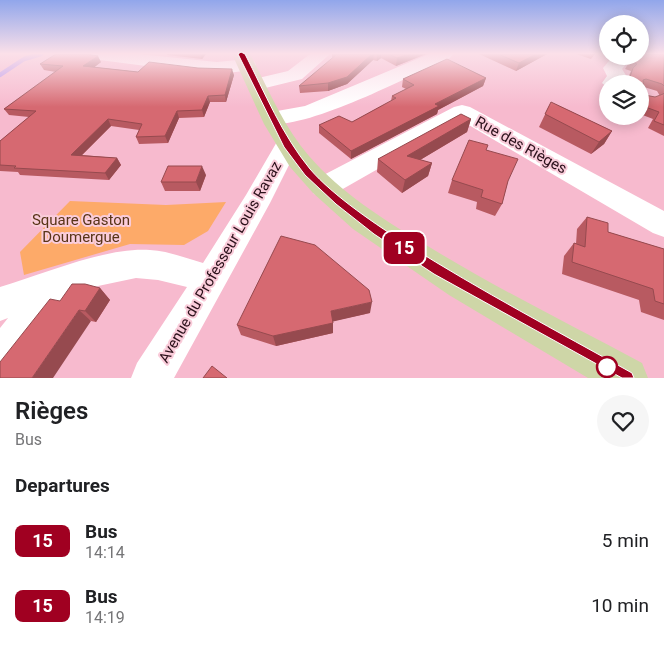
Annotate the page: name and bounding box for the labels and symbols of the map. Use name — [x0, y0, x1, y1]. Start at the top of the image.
street label: Rue des Rièges — [472, 112, 570, 178]
street label: Avenue du Professeur Louis Ravaz — [155, 158, 285, 366]
park label: Square Gaston Doumergue — [32, 211, 130, 246]
line badge: 15 — [382, 232, 426, 264]
unlabelled marker — [596, 356, 618, 378]

